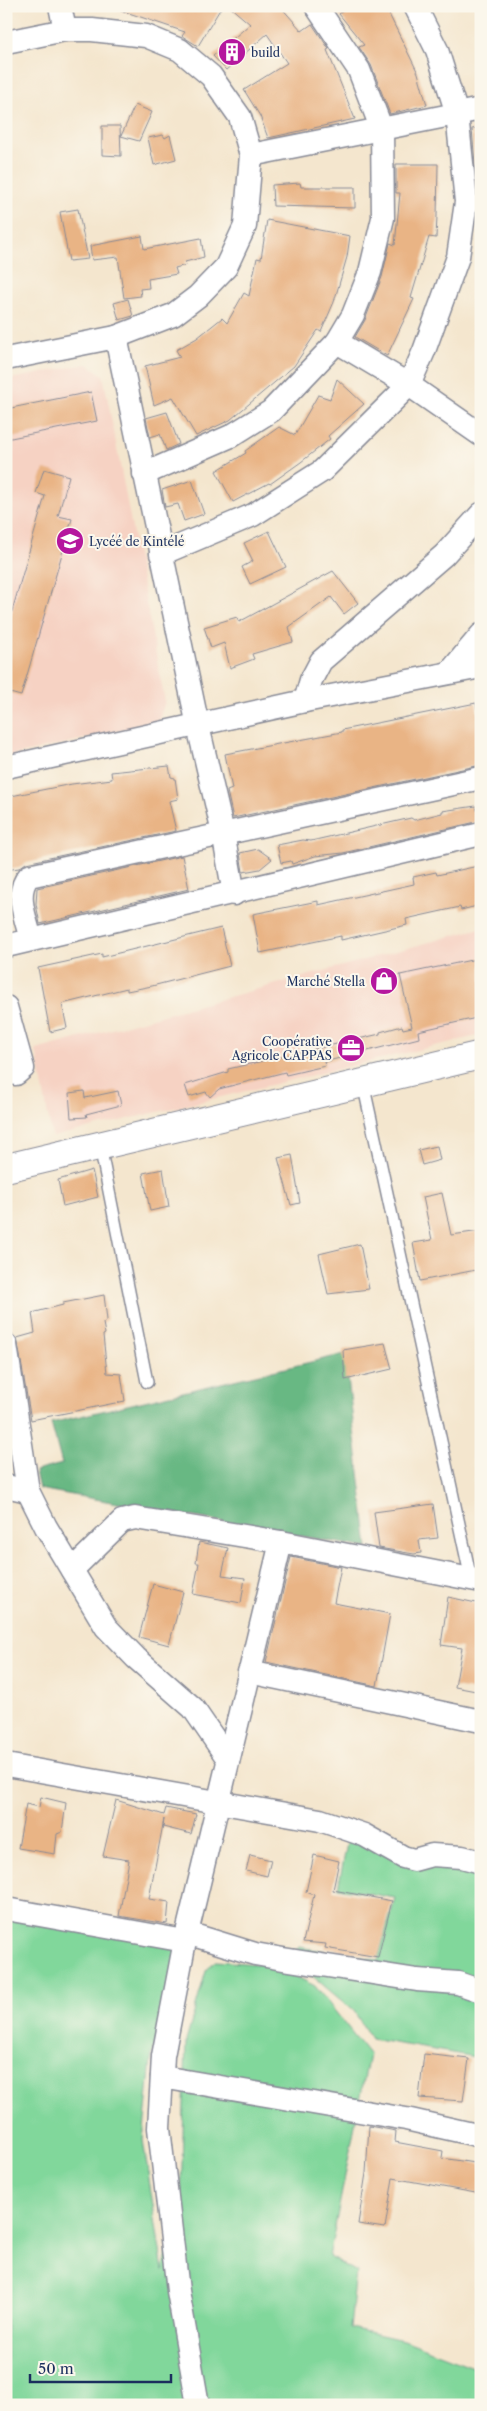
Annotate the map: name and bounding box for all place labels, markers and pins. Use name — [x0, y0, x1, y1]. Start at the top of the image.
building icon: build — [217, 37, 247, 67]
place label: build — [251, 45, 281, 60]
school or university icon: Lycéé de Kintélé — [55, 526, 85, 556]
place label: Lycéé de Kintélé — [89, 534, 185, 549]
shop icon: Marché Stella — [369, 966, 399, 996]
place label: Marché Stella — [286, 974, 366, 989]
office icon: Coopérative Agricole CAPPAS — [336, 1033, 366, 1063]
place label: Coopérative Agricole CAPPAS — [231, 1034, 332, 1063]

